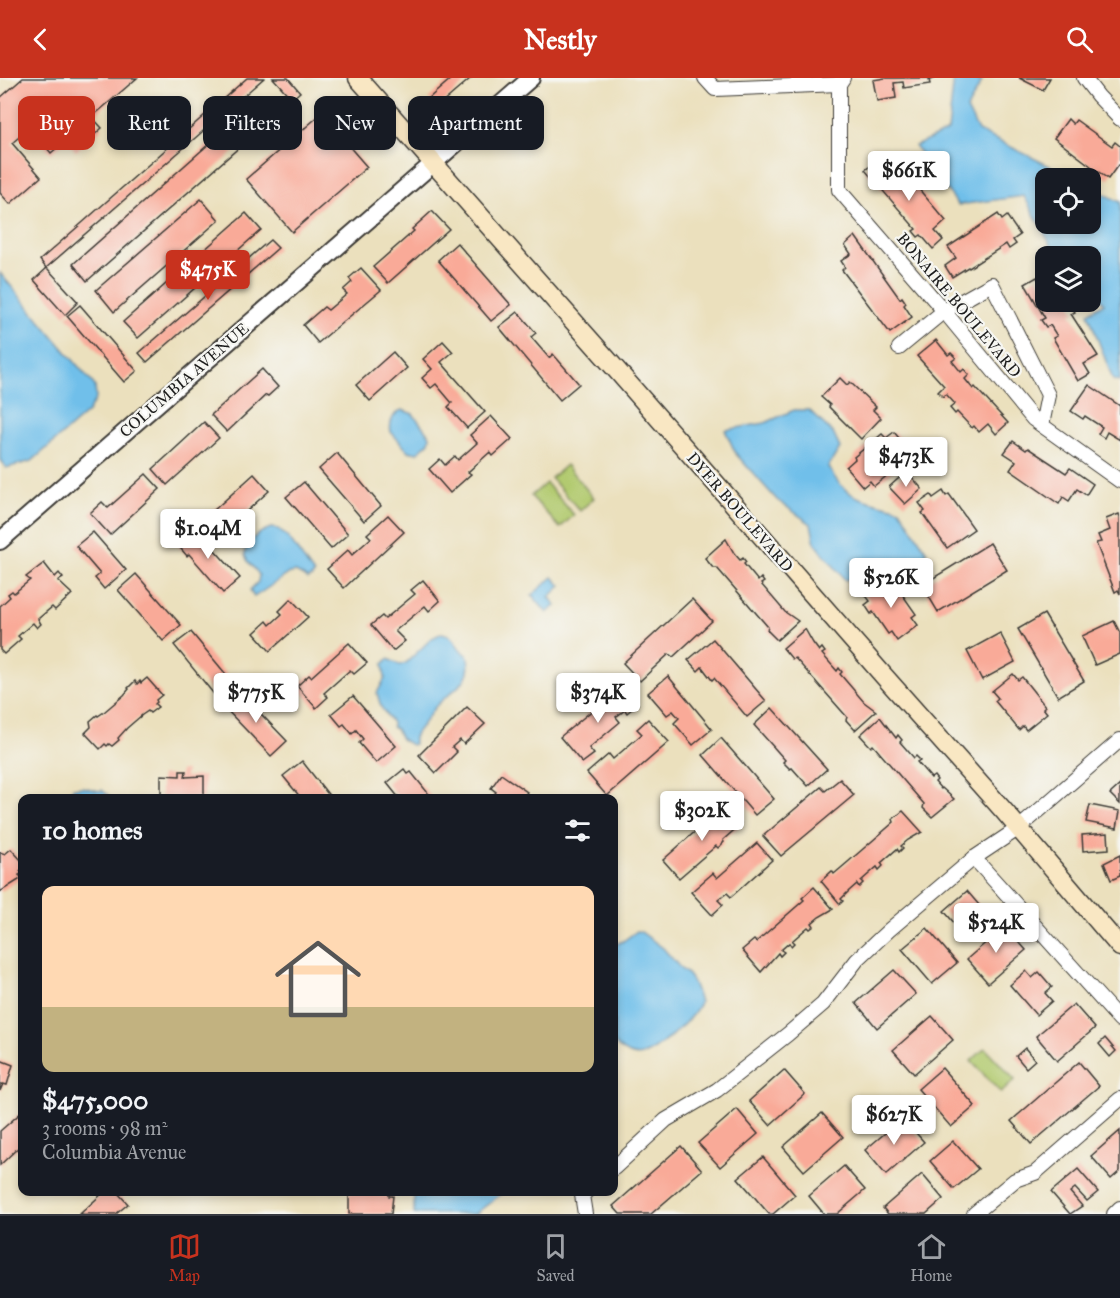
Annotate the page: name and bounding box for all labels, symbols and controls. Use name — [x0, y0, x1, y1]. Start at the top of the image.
icon: back — [24, 23, 57, 56]
text: Nestly — [524, 23, 596, 56]
icon: search — [1063, 23, 1096, 56]
chip: Buy — [18, 96, 95, 150]
chip: Rent — [107, 96, 191, 150]
chip: Filters — [203, 96, 302, 150]
chip: New — [314, 96, 396, 150]
chip: Apartment — [408, 96, 544, 150]
pin: $661K — [867, 151, 951, 202]
text: $661K — [882, 158, 936, 182]
map controls — [1035, 168, 1101, 312]
button: locate — [1035, 168, 1101, 234]
street label: BONAIRE BOULEVARD — [893, 229, 1025, 381]
button: layers — [1035, 246, 1101, 312]
pin: $475K — [166, 250, 250, 301]
text: $475K — [180, 257, 236, 281]
street label: COLUMBIA AVENUE — [116, 319, 252, 441]
pin: $473K — [864, 437, 948, 488]
text: $473K — [878, 444, 934, 468]
street label: DYER BOULEVARD — [683, 448, 797, 576]
pin: $1.04M — [159, 509, 257, 560]
text: $1.04M — [174, 516, 242, 540]
pin: $526K — [849, 558, 933, 609]
text: $526K — [863, 565, 919, 589]
pin: $775K — [214, 673, 298, 724]
pin: $374K — [556, 673, 640, 724]
text: $775K — [228, 680, 284, 704]
text: $374K — [570, 680, 626, 704]
pin: $302K — [660, 791, 744, 842]
text: $302K — [674, 798, 730, 822]
text: 10 homes — [42, 814, 143, 846]
icon: filters — [561, 814, 594, 847]
pin: $524K — [954, 903, 1038, 954]
text: $524K — [968, 910, 1024, 934]
icon: home — [264, 925, 372, 1033]
text: $475,000 — [42, 1084, 148, 1116]
pin: $627K — [852, 1095, 936, 1146]
text: $627K — [866, 1102, 922, 1126]
text: 3 rooms · 98 m² — [42, 1116, 167, 1140]
text: Columbia Avenue — [42, 1140, 186, 1164]
tab: Map — [168, 1230, 201, 1285]
tab: Saved — [537, 1230, 575, 1285]
tab: Home — [910, 1230, 952, 1285]

